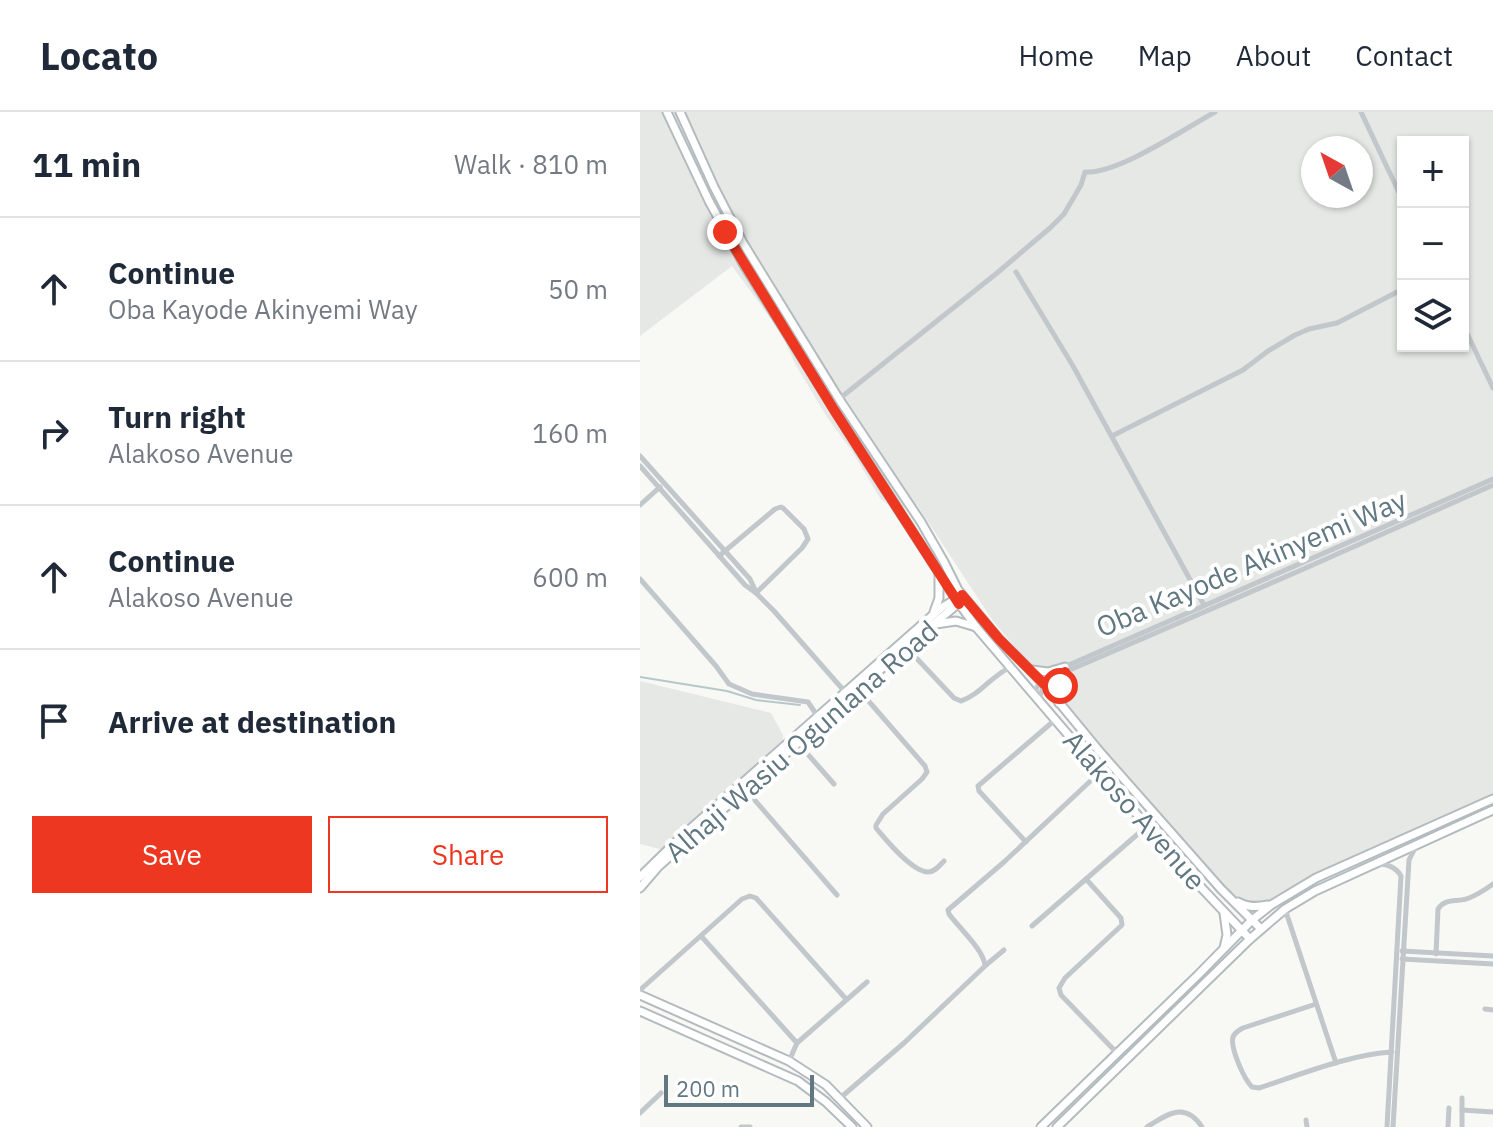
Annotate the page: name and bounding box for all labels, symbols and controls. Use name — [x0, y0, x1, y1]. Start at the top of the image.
text: Locato — [40, 31, 158, 80]
text: Home — [1018, 37, 1094, 74]
text: Map — [1138, 37, 1192, 74]
text: About — [1236, 37, 1311, 74]
text: Contact — [1355, 37, 1453, 74]
north arrow — [1301, 136, 1373, 208]
map controls — [1397, 136, 1469, 352]
button: + — [1397, 136, 1469, 208]
text: 11 min — [32, 142, 141, 186]
text: Walk · 810 m — [454, 147, 608, 181]
button: − — [1397, 208, 1469, 280]
route end — [707, 214, 743, 250]
text: Continue — [108, 253, 235, 292]
icon: ahead — [32, 267, 76, 311]
text: 50 m — [548, 272, 608, 306]
button: layers — [1397, 280, 1469, 352]
text: Oba Kayode Akinyemi Way — [108, 292, 418, 326]
text: Turn right — [108, 397, 246, 436]
icon: right — [32, 411, 76, 455]
text: 160 m — [532, 416, 608, 450]
text: Alakoso Avenue — [108, 436, 294, 470]
street label: Oba Kayode Akinyemi Way — [1090, 481, 1412, 645]
text: Continue — [108, 541, 235, 580]
icon: ahead — [32, 555, 76, 599]
text: 600 m — [532, 560, 608, 594]
text: Alakoso Avenue — [108, 580, 294, 614]
street label: Alhaji Wasiu Ogunlana Road — [657, 612, 945, 870]
route start — [1042, 668, 1078, 704]
icon: arrive — [32, 699, 76, 743]
text: Arrive at destination — [108, 702, 396, 741]
street label: Alakoso Avenue — [1055, 722, 1215, 898]
button: Save — [32, 816, 312, 893]
button: Share — [328, 816, 608, 893]
scale bar — [664, 1071, 814, 1107]
text: 200 m — [676, 1074, 740, 1103]

